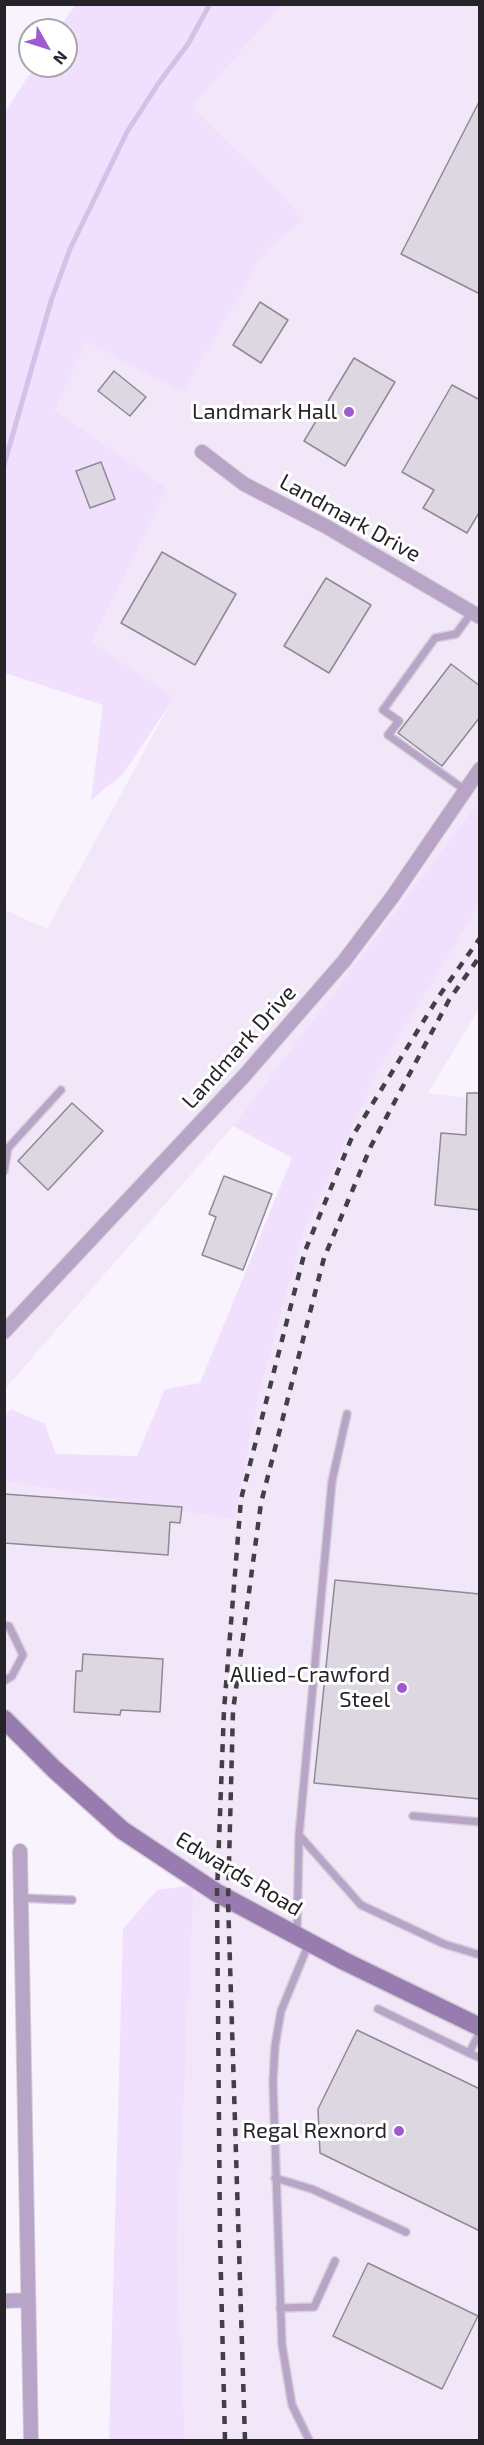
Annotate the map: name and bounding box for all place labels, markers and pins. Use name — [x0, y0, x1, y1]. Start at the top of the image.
place label: Landmark Hall — [192, 399, 337, 425]
marker: Landmark Hall — [342, 405, 356, 419]
place label: Allied-Crawford Steel — [230, 1662, 390, 1714]
marker: Allied-Crawford Steel — [395, 1681, 409, 1695]
place label: Regal Rexnord — [243, 2118, 387, 2144]
marker: Regal Rexnord — [392, 2124, 406, 2138]

